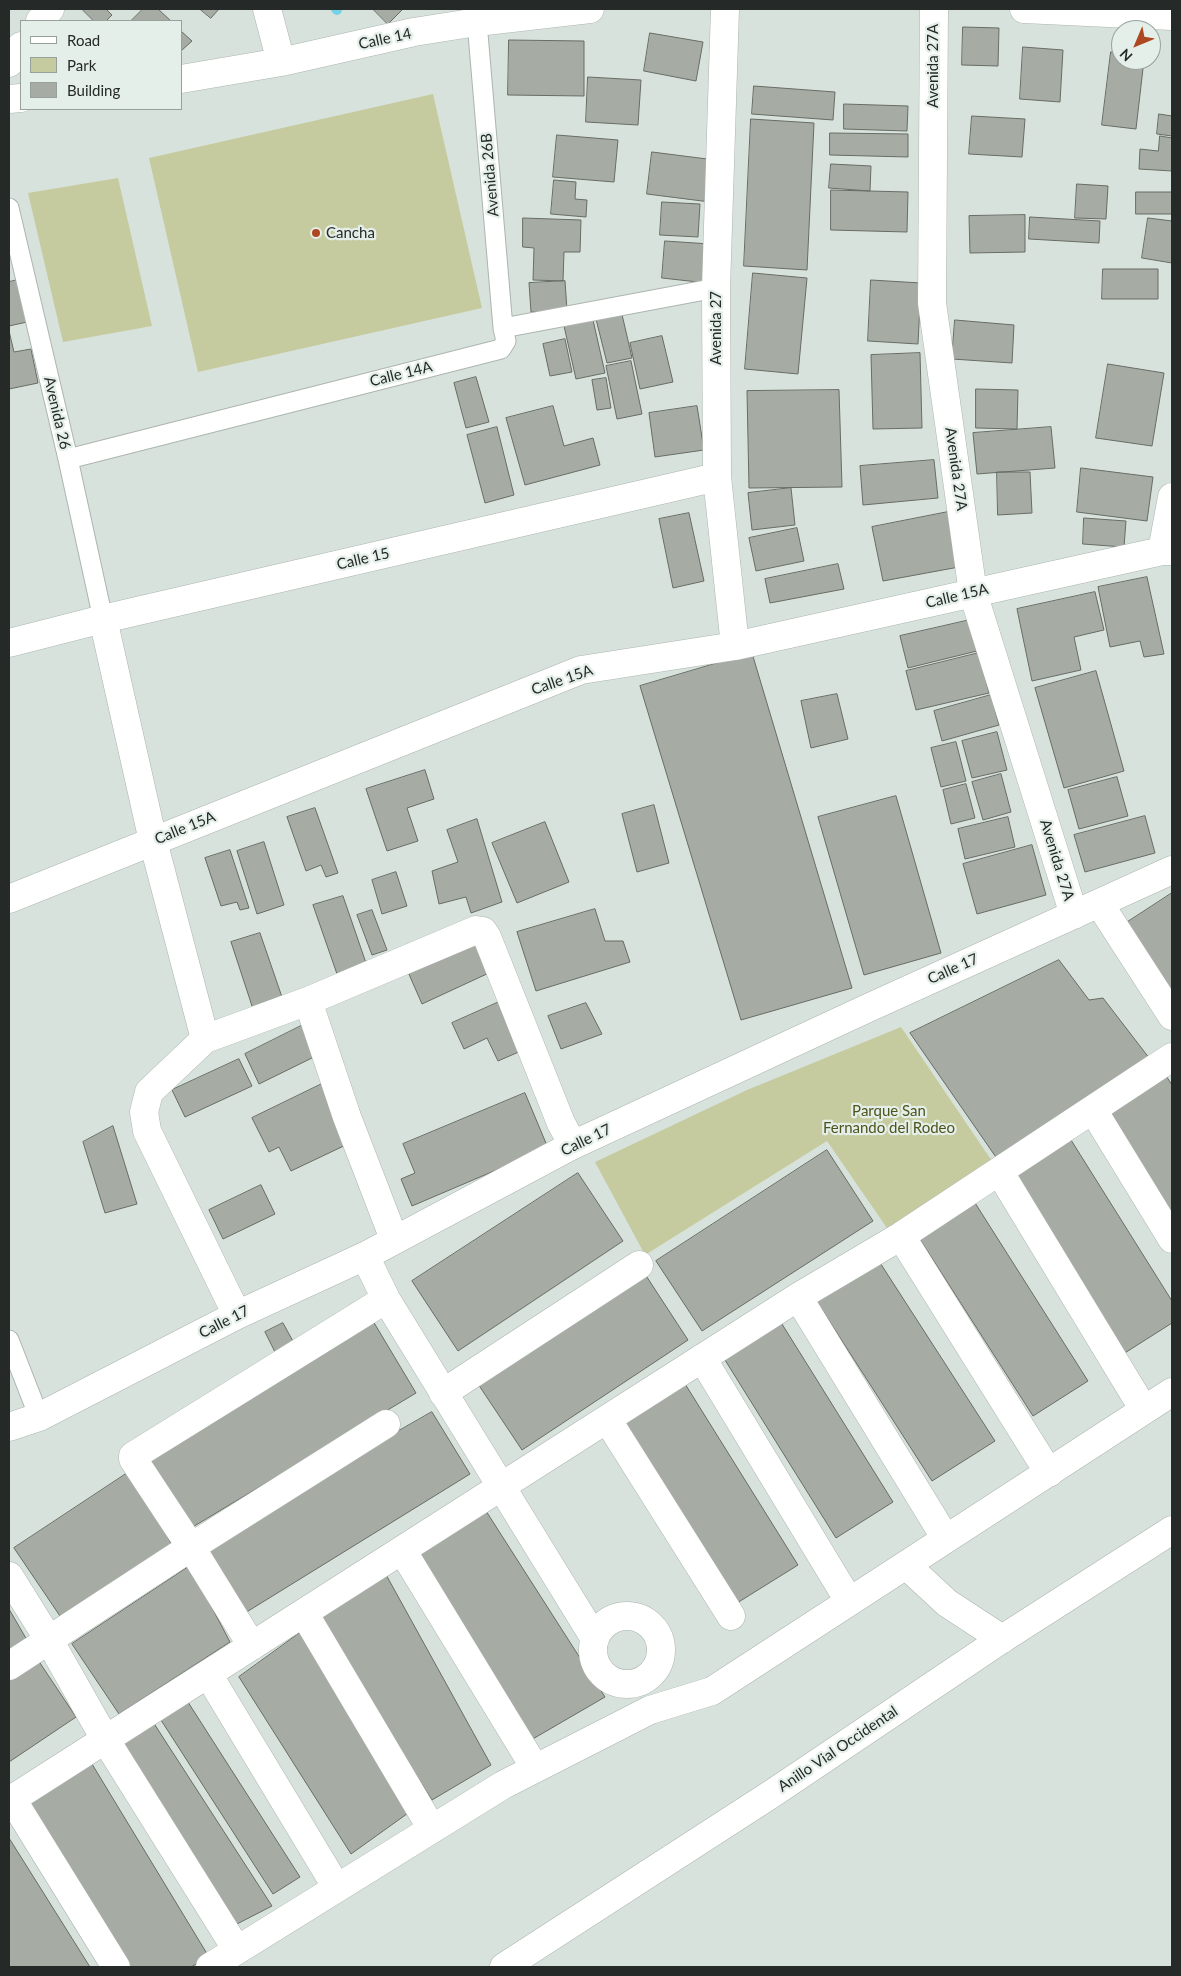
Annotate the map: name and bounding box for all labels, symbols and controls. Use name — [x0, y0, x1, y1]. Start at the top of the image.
legend — [20, 20, 182, 110]
north arrow — [1111, 20, 1161, 70]
street label: Avenida 27A — [924, 24, 942, 108]
street label: Calle 14 — [357, 25, 413, 53]
text: Road — [67, 31, 100, 49]
text: N — [1116, 45, 1136, 65]
text: Park — [67, 56, 96, 74]
text: Building — [67, 81, 120, 99]
street label: Avenida 26B — [477, 132, 503, 218]
place label: Cancha — [326, 224, 375, 242]
marker: Cancha — [310, 227, 322, 239]
street label: Avenida 27 — [707, 291, 725, 365]
street label: Calle 14A — [368, 358, 434, 390]
street label: Avenida 26 — [40, 375, 74, 451]
street label: Avenida 27A — [941, 426, 971, 512]
street label: Calle 15 — [335, 544, 391, 574]
street label: Calle 15A — [924, 580, 990, 612]
street label: Calle 15A — [529, 661, 595, 699]
street label: Calle 15A — [152, 808, 218, 848]
street label: Avenida 27A — [1036, 817, 1078, 903]
street label: Calle 17 — [925, 950, 981, 988]
park label: Parque San Fernando del Rodeo — [823, 1102, 955, 1137]
street label: Calle 17 — [558, 1120, 614, 1160]
street label: Calle 17 — [196, 1302, 252, 1342]
street label: Anillo Vial Occidental — [775, 1702, 901, 1796]

